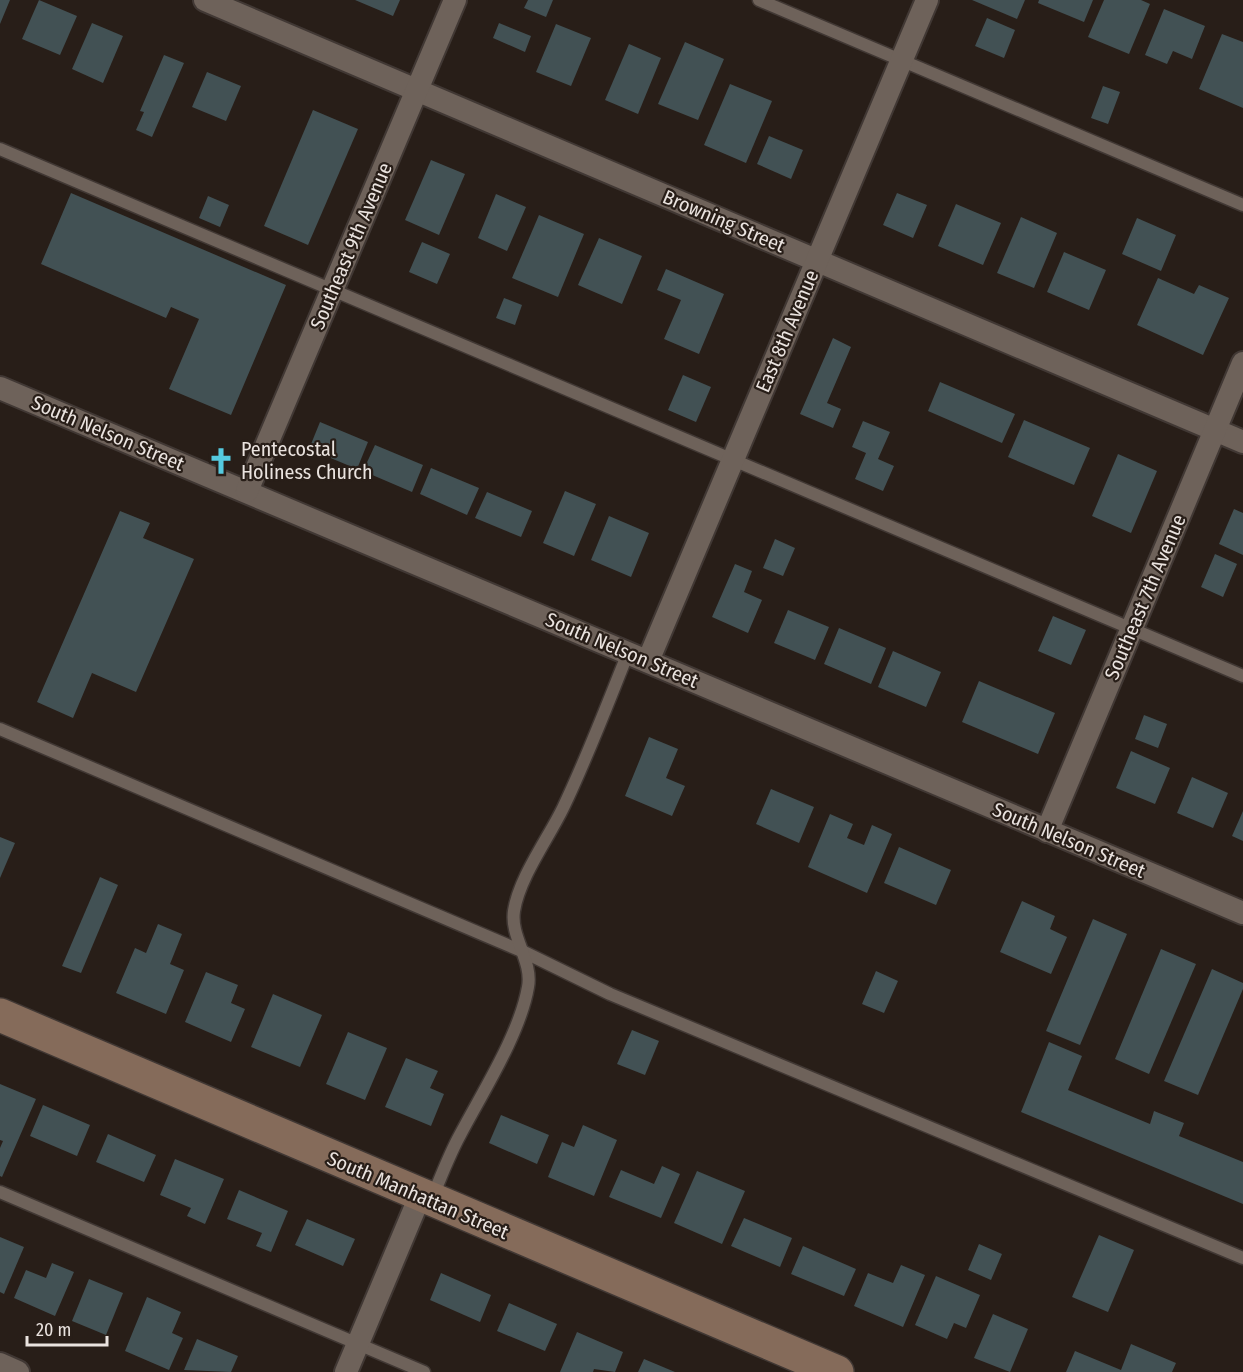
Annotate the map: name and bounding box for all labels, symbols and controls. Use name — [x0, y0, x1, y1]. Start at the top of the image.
street label: Southeast 9th Avenue — [305, 159, 397, 333]
street label: Browning Street — [659, 184, 789, 258]
street label: East 8th Avenue — [750, 266, 824, 396]
street label: South Nelson Street — [28, 390, 188, 476]
place label: Pentecostal Holiness Church — [241, 437, 372, 484]
church icon: Pentecostal Holiness Church — [206, 446, 236, 476]
street label: Southeast 7th Avenue — [1099, 511, 1191, 683]
street label: South Nelson Street — [542, 607, 702, 693]
street label: South Nelson Street — [989, 797, 1149, 883]
street label: South Manhattan Street — [324, 1146, 513, 1244]
scale bar — [27, 1309, 106, 1347]
text: 20 m — [36, 1319, 71, 1341]

